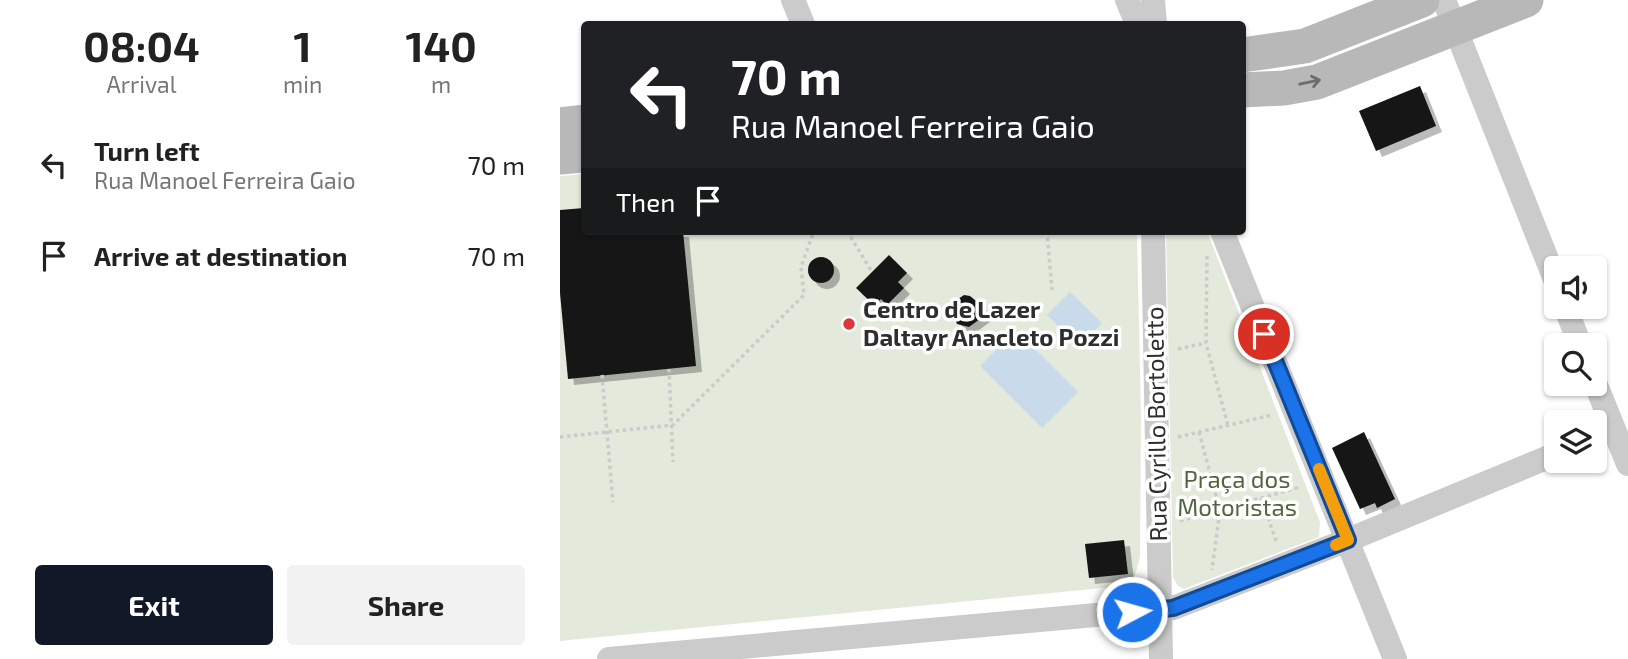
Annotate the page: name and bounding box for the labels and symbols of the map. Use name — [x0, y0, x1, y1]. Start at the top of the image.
one-way arrow — [1298, 75, 1321, 89]
place label: Centro de Lazer Daltayr Anacleto Pozzi — [863, 294, 1119, 351]
pin — [1234, 304, 1294, 364]
street label: Rua Cyrillo Bortoletto — [1139, 306, 1172, 542]
marker: Centro de Lazer Daltayr Anacleto Pozzi — [841, 316, 857, 332]
park label: Praça dos Motoristas — [1177, 464, 1297, 521]
position arrow — [1095, 575, 1169, 649]

